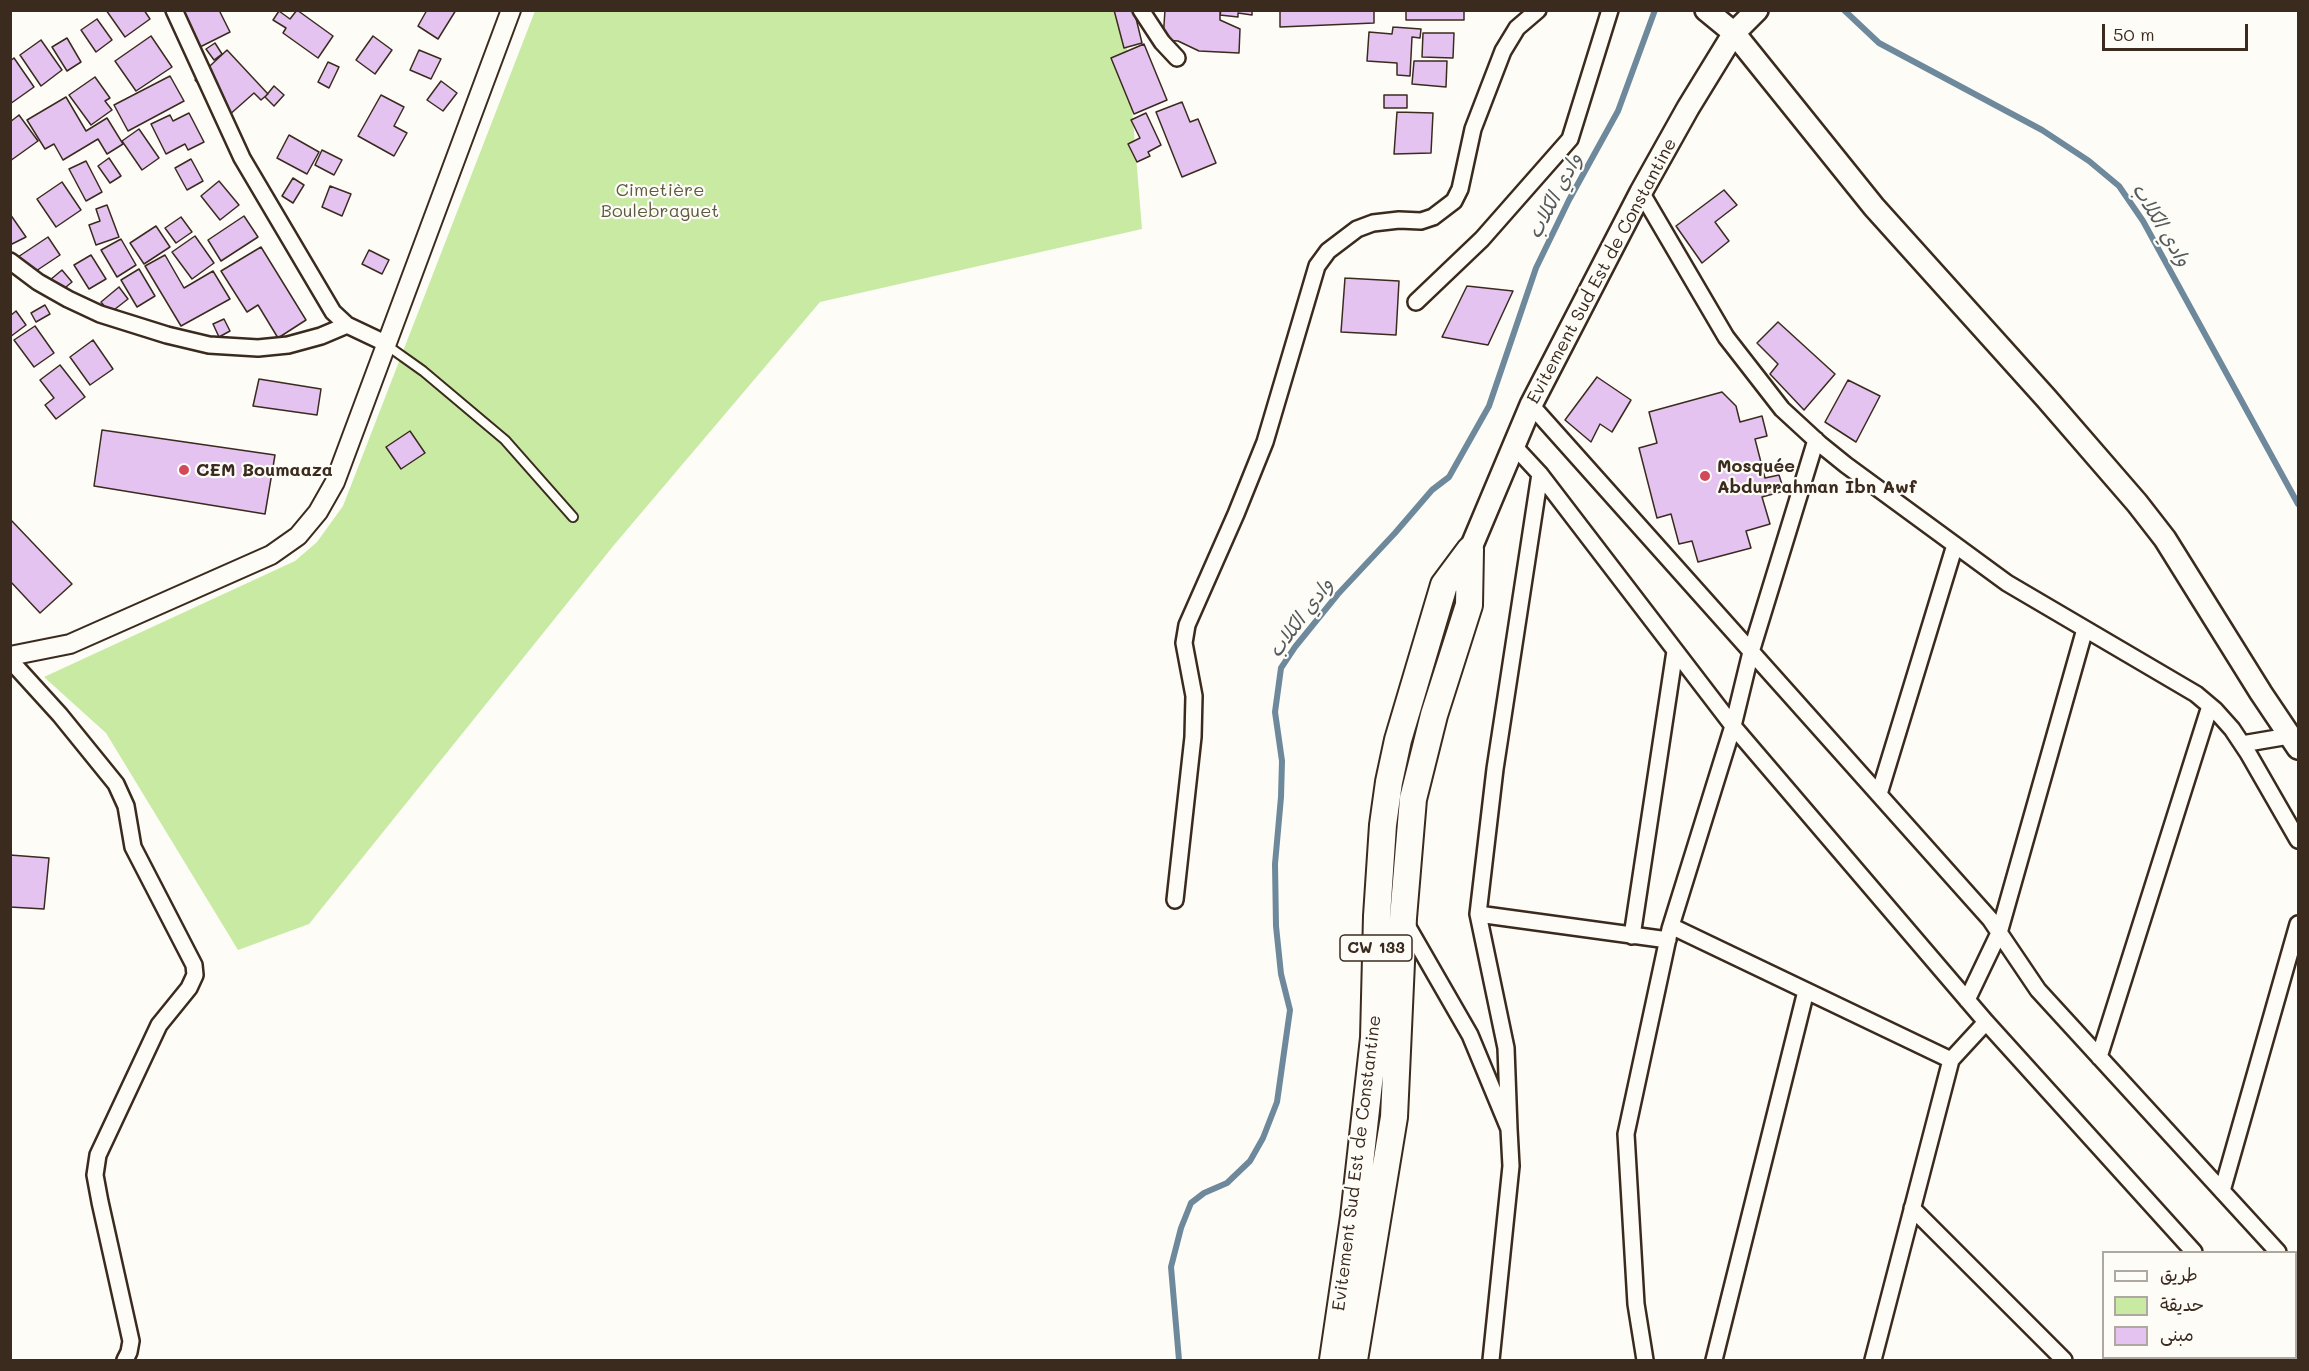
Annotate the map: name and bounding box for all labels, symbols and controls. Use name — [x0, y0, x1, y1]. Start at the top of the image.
scale bar — [2105, 12, 2250, 50]
text: 50 m — [2113, 22, 2155, 46]
street label: Evitement Sud Est de Constantine — [1523, 135, 1681, 407]
water label: وادي الكلاب — [1523, 149, 1587, 243]
park label: Cimetière Boulebraguet — [601, 179, 719, 222]
water label: وادي الكلاب — [2127, 179, 2195, 271]
place label: Mosquée Abdurrahman Ibn Awf — [1717, 455, 1917, 498]
place label: CEM Boumaaza — [196, 459, 333, 481]
marker: CEM Boumaaza — [177, 463, 191, 477]
marker: Mosquée Abdurrahman Ibn Awf — [1698, 469, 1712, 483]
water label: وادي الكلاب — [1263, 574, 1339, 662]
road number: CW 133 — [1340, 935, 1412, 961]
street label: Evitement Sud Est de Constantine — [1328, 1014, 1386, 1312]
legend — [2102, 1251, 2297, 1359]
text: طريق — [2160, 1262, 2198, 1286]
text: حديقة — [2160, 1292, 2204, 1316]
text: مبنى — [2160, 1322, 2194, 1346]

